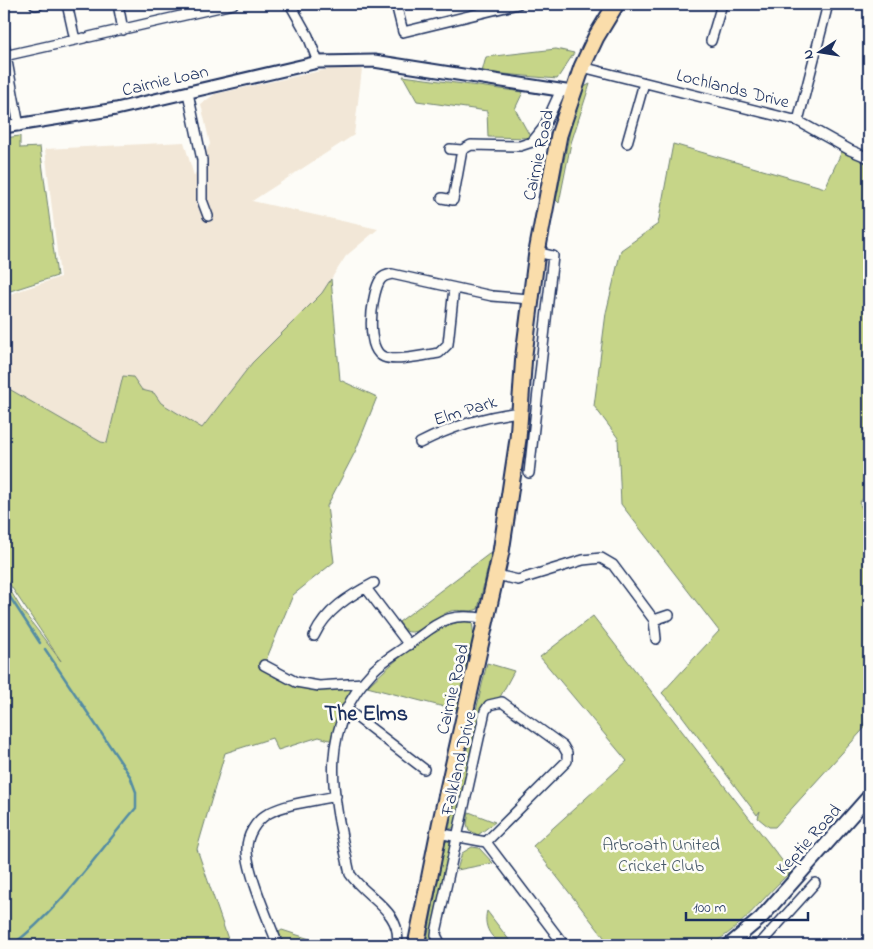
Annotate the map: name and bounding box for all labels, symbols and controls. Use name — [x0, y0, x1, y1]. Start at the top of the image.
north arrow — [796, 28, 846, 78]
text: N — [797, 48, 820, 61]
street label: Cairnie Loan — [120, 59, 211, 104]
street label: Lochlands Drive — [673, 63, 793, 117]
street label: Cairnie Road — [518, 108, 562, 203]
street label: Elm Park — [431, 390, 501, 434]
street label: Cairnie Road — [431, 642, 477, 737]
district label: The Elms — [324, 699, 408, 731]
street label: Falkland Drive — [435, 708, 485, 819]
street label: Keptie Road — [771, 799, 848, 882]
park label: Arbroath United Cricket Club — [602, 833, 720, 880]
scale bar — [686, 889, 808, 921]
text: 100 m — [693, 897, 726, 919]

